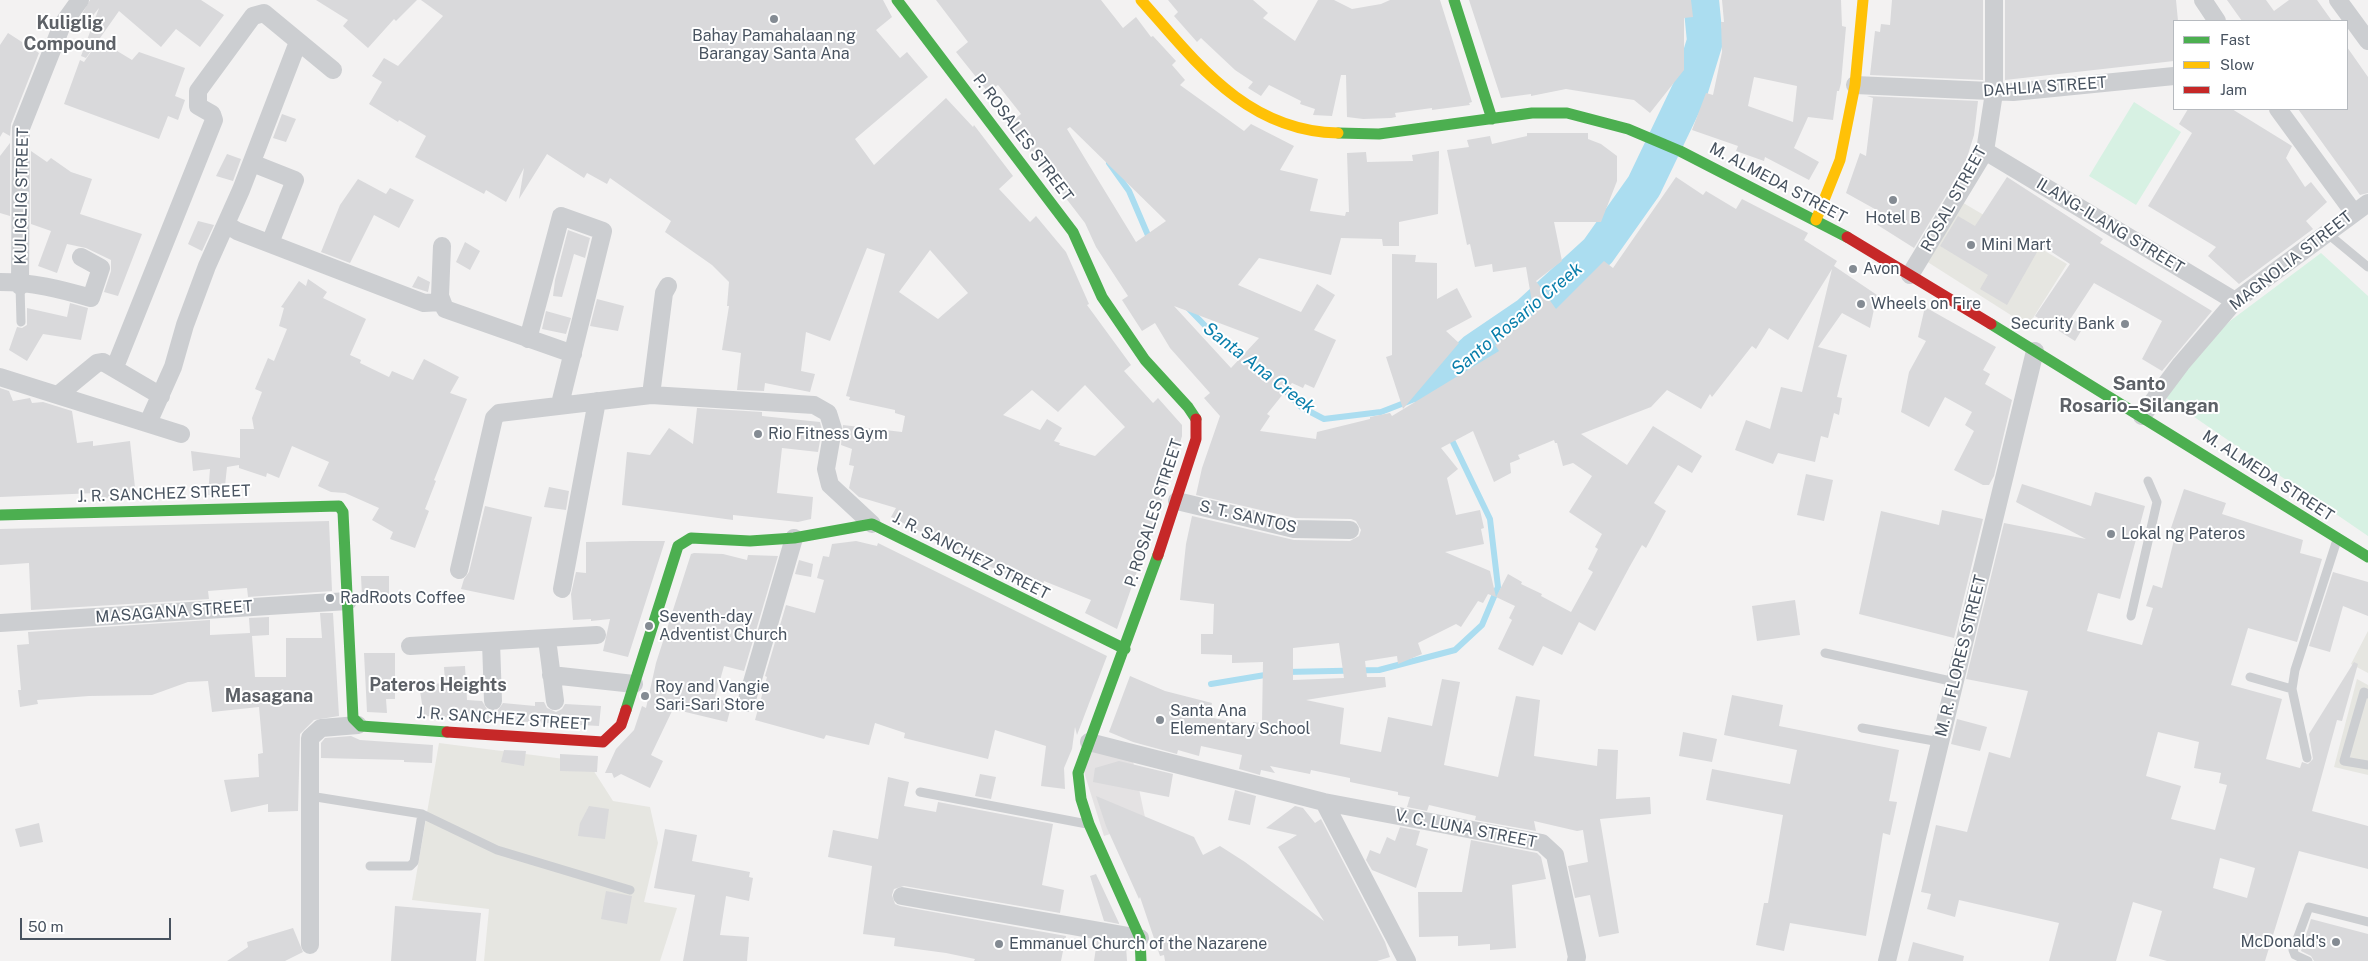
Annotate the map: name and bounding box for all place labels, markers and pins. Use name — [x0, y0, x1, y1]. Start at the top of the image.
marker: Bahay Pamahalaan ng Barangay Santa Ana — [768, 13, 780, 25]
place label: Bahay Pamahalaan ng Barangay Santa Ana — [692, 26, 856, 64]
marker: Hotel B — [1887, 194, 1899, 206]
place label: Hotel B — [1865, 208, 1921, 228]
place label: Mini Mart — [1981, 235, 2052, 255]
marker: Mini Mart — [1965, 239, 1977, 251]
place label: Avon — [1863, 259, 1900, 279]
marker: Avon — [1847, 263, 1859, 275]
place label: Wheels on Fire — [1871, 294, 1981, 314]
marker: Wheels on Fire — [1855, 298, 1867, 310]
place label: Security Bank — [2010, 314, 2115, 334]
marker: Security Bank — [2119, 318, 2131, 330]
place label: Rio Fitness Gym — [768, 424, 888, 444]
marker: Rio Fitness Gym — [752, 428, 764, 440]
place label: Lokal ng Pateros — [2121, 524, 2245, 544]
marker: Lokal ng Pateros — [2105, 528, 2117, 540]
place label: RadRoots Coffee — [340, 588, 466, 608]
marker: RadRoots Coffee — [324, 592, 336, 604]
place label: Seventh-day Adventist Church — [659, 607, 787, 645]
marker: Seventh-day Adventist Church — [643, 620, 655, 632]
place label: Roy and Vangie Sari-Sari Store — [655, 677, 770, 715]
marker: Roy and Vangie Sari-Sari Store — [639, 690, 651, 702]
place label: Santa Ana Elementary School — [1170, 701, 1310, 739]
marker: Santa Ana Elementary School — [1154, 714, 1166, 726]
place label: McDonald's — [2240, 932, 2326, 952]
place label: Emmanuel Church of the Nazarene — [1009, 934, 1267, 954]
marker: McDonald's — [2330, 936, 2342, 948]
marker: Emmanuel Church of the Nazarene — [993, 938, 1005, 950]

